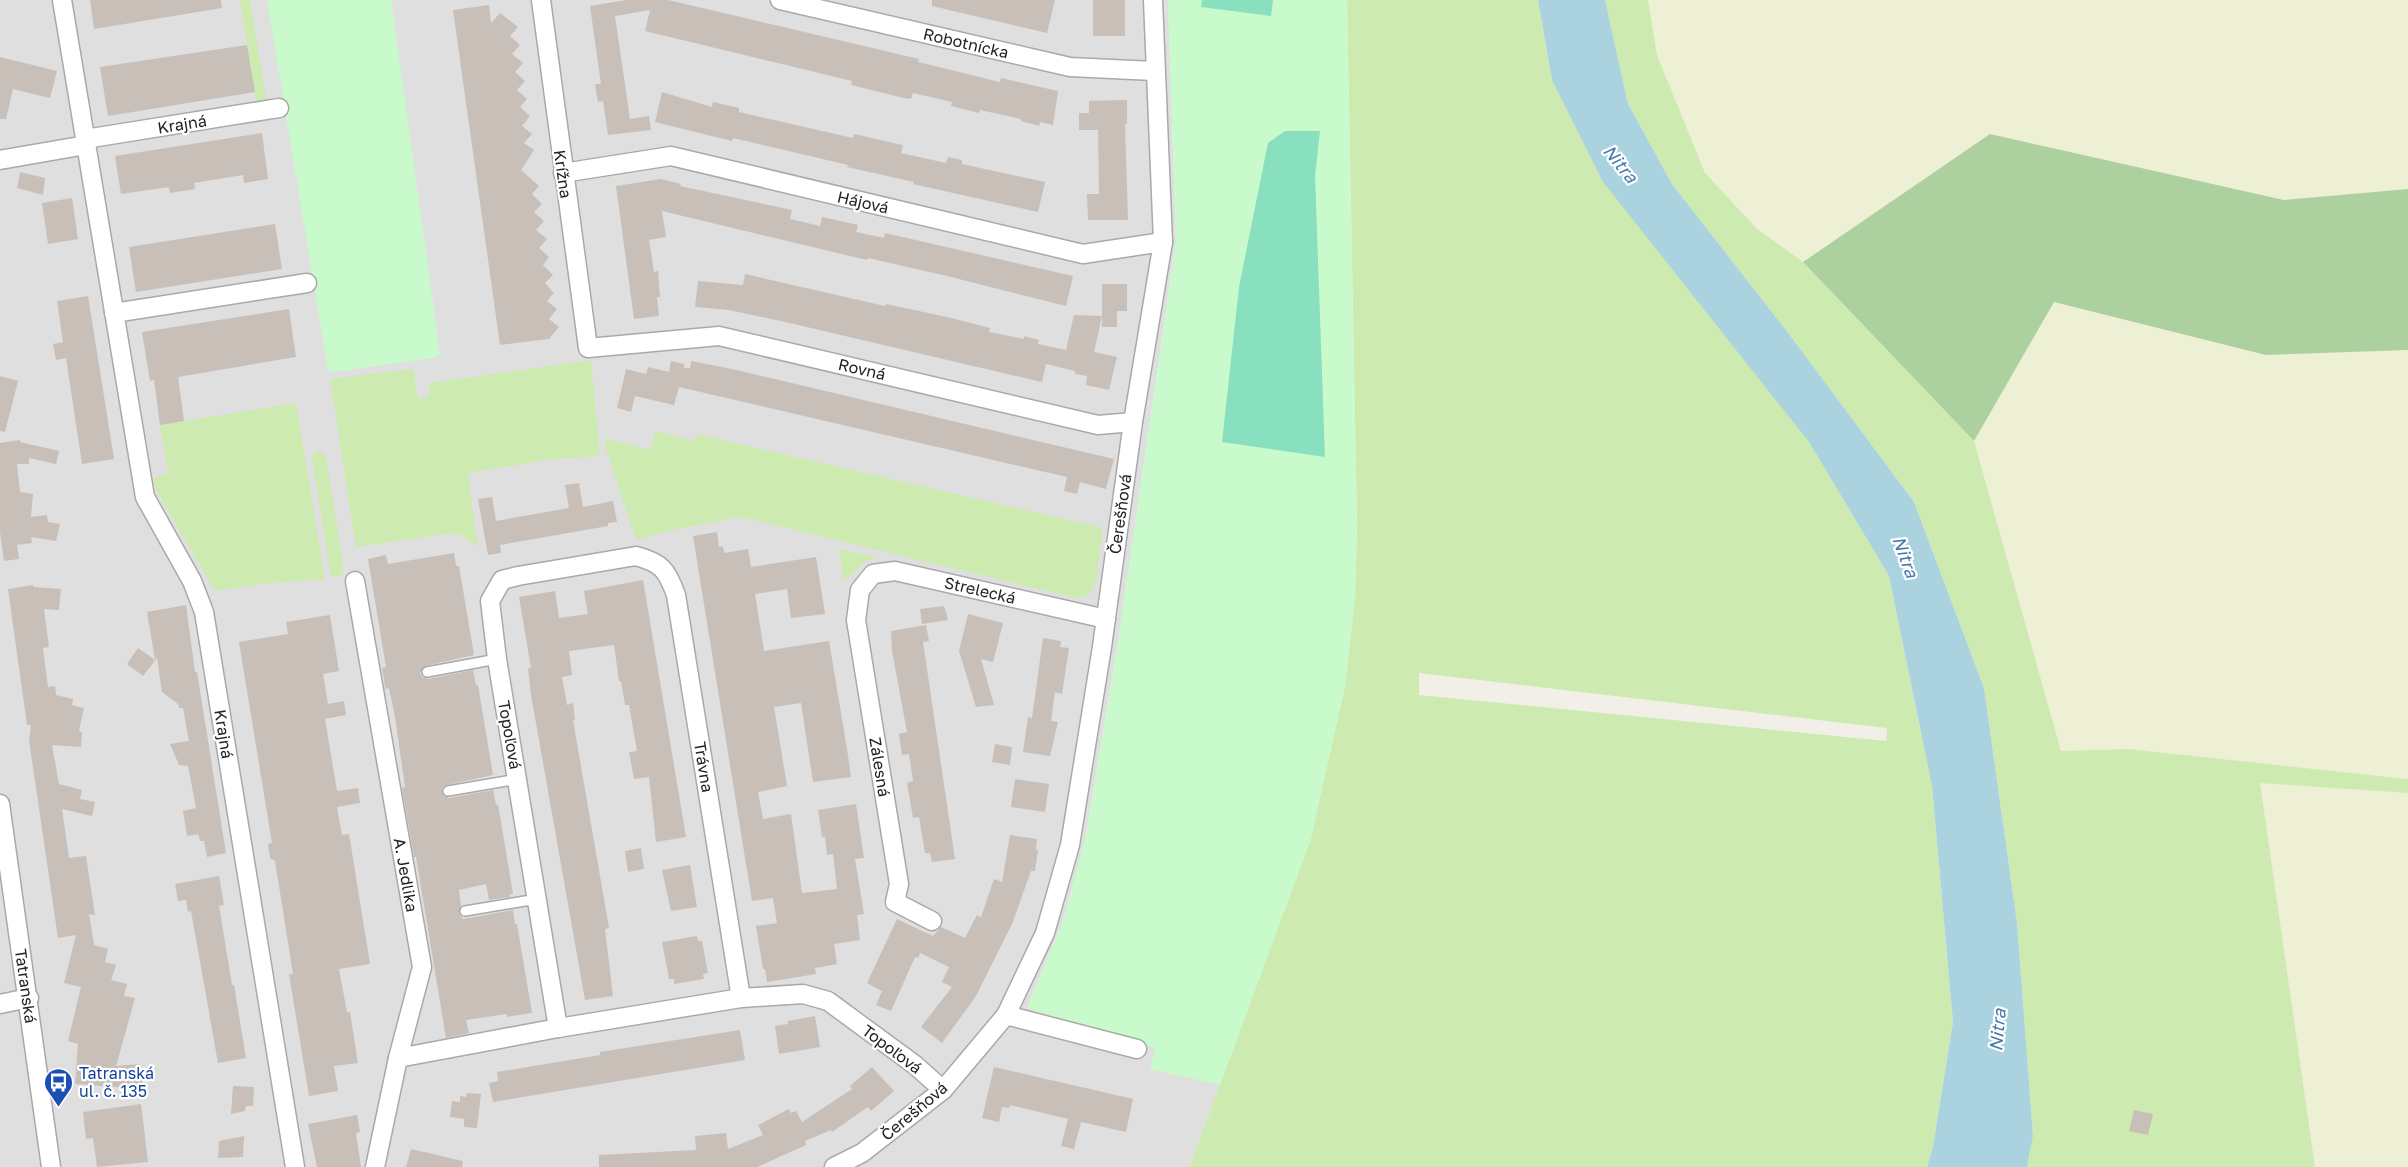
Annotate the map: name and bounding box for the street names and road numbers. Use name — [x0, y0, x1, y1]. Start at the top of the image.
street label: Robotnícka — [921, 23, 1011, 63]
street label: Krajná — [156, 110, 208, 138]
street label: Krížna — [550, 149, 576, 199]
street label: Hájová — [835, 186, 891, 218]
street label: Rovná — [836, 354, 888, 384]
street label: Čerešňová — [1104, 473, 1136, 555]
street label: Strelecká — [942, 572, 1018, 608]
street label: Topoľová — [494, 699, 526, 771]
street label: Krajná — [210, 708, 238, 760]
street label: Zálesná — [865, 736, 895, 798]
street label: Trávna — [690, 740, 718, 794]
street label: A. Jedlika — [390, 836, 422, 914]
street label: Tatranská — [11, 947, 41, 1025]
street label: Topoľová — [858, 1020, 926, 1078]
street label: Čerešňová — [877, 1077, 951, 1145]

